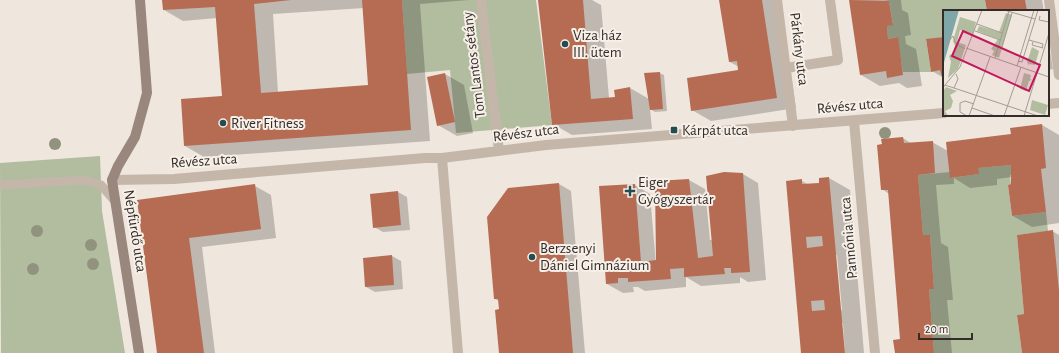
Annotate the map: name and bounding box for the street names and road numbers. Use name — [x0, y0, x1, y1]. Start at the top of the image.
street label: Tom Lantos sétány — [460, 11, 488, 119]
street label: Párkány utca — [787, 12, 811, 86]
street label: Révész utca — [816, 96, 884, 116]
street label: Révész utca — [492, 121, 560, 145]
street label: Révész utca — [170, 151, 238, 171]
street label: Népfürdő utca — [121, 189, 149, 273]
street label: Pannónia utca — [838, 196, 860, 280]

